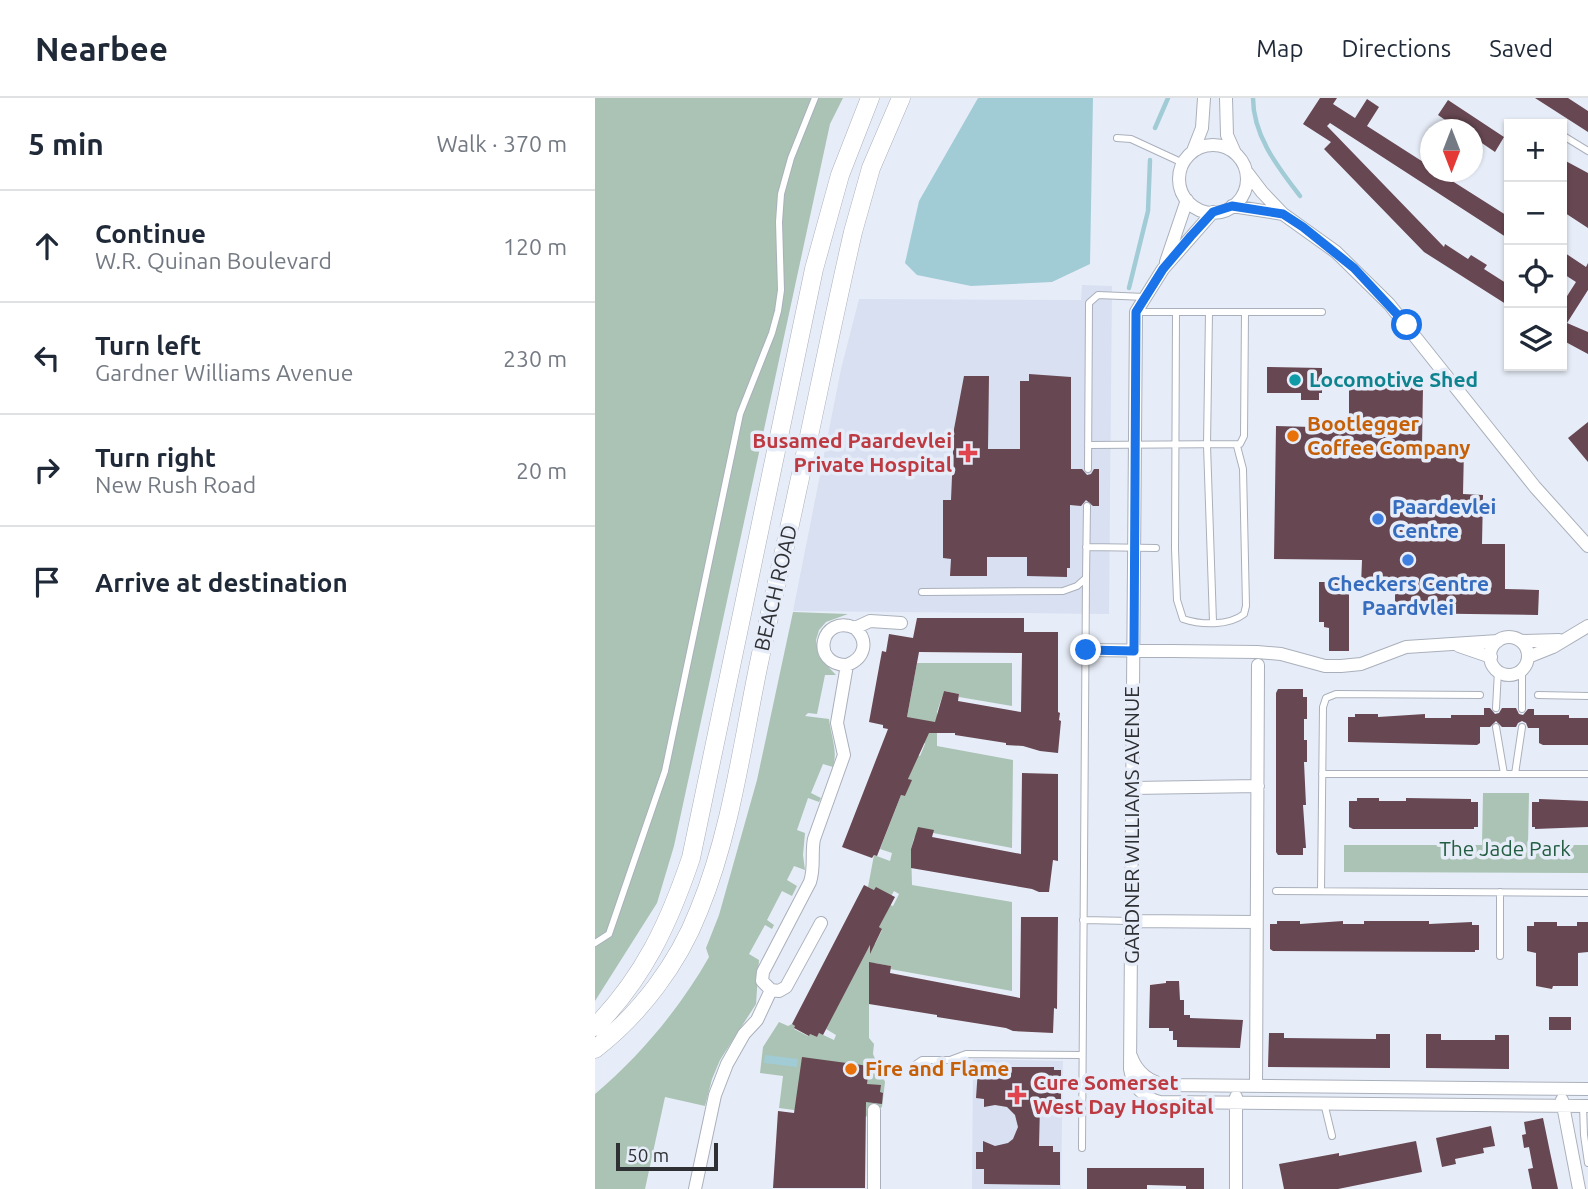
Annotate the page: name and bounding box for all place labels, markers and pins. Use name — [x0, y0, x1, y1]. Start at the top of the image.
place label: Locomotive Shed — [1309, 367, 1478, 391]
marker: Locomotive Shed — [1287, 372, 1303, 388]
place label: Bootlegger Coffee Company — [1307, 411, 1470, 459]
place label: Busamed Paardevlei Private Hospital — [752, 428, 952, 476]
marker: Bootlegger Coffee Company — [1285, 428, 1301, 444]
marker: Busamed Paardevlei Private Hospital — [958, 443, 978, 463]
place label: Paardevlei Centre — [1392, 494, 1496, 542]
marker: Paardevlei Centre — [1370, 511, 1386, 527]
marker: Checkers Centre Paardvlei — [1400, 552, 1416, 568]
place label: Checkers Centre Paardvlei — [1327, 571, 1489, 619]
place label: Fire and Flame — [865, 1056, 1009, 1080]
marker: Fire and Flame — [843, 1061, 859, 1077]
place label: Cure Somerset West Day Hospital — [1033, 1070, 1214, 1118]
marker: Cure Somerset West Day Hospital — [1007, 1085, 1027, 1105]

